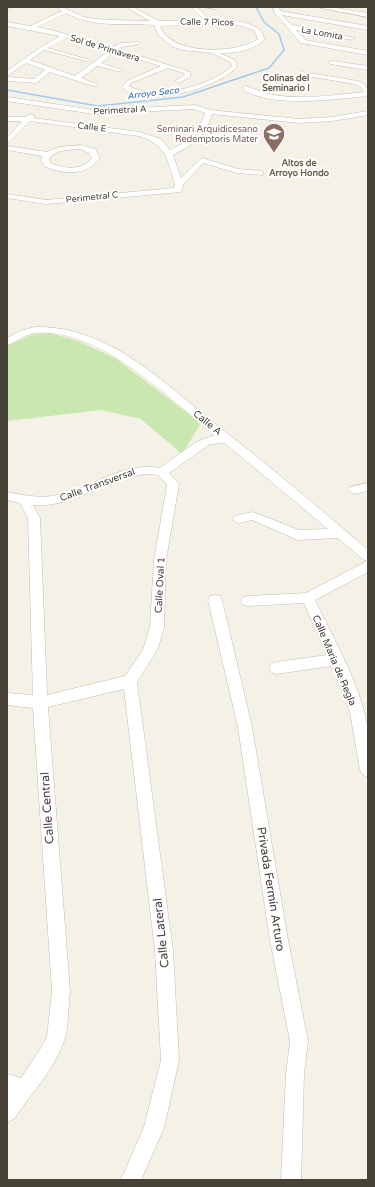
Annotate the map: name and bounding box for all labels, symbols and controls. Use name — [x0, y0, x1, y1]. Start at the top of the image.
street label: Calle 7 Picos — [180, 17, 234, 28]
street label: La Lomita — [300, 24, 344, 43]
street label: Sol de Primavera — [69, 33, 141, 64]
district label: Colinas del Seminario I — [262, 73, 310, 94]
water label: Arroyo Seco — [126, 85, 180, 102]
street label: Perimetral A — [93, 104, 147, 117]
street label: Calle E — [77, 120, 107, 135]
school or university icon: Seminari Arquidicesano Redemptoris Mater — [261, 121, 287, 154]
place label: Seminari Arquidicesano Redemptoris Mater — [157, 124, 259, 145]
district label: Altos de Arroyo Hondo — [269, 158, 330, 179]
street label: Perimetral C — [65, 189, 119, 206]
street label: Calle A — [191, 408, 224, 438]
street label: Calle Transversal — [58, 466, 137, 504]
street label: Calle Oval 1 — [153, 557, 167, 613]
street label: Calle María de Regla — [310, 613, 359, 708]
street label: Calle Central — [38, 772, 56, 844]
street label: Privada Fermín Arturo — [254, 826, 288, 952]
street label: Calle Lateral — [150, 897, 172, 969]

